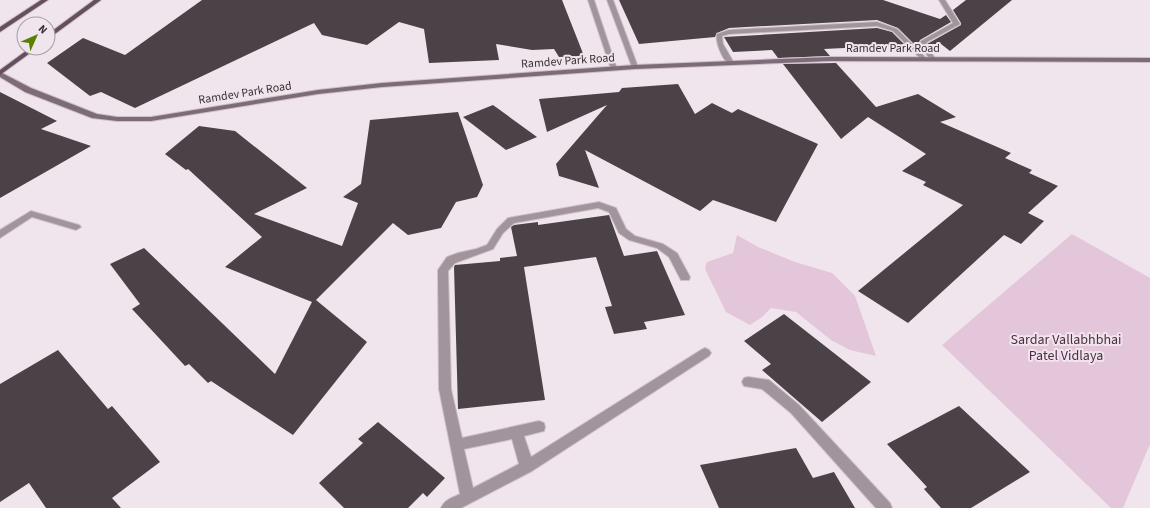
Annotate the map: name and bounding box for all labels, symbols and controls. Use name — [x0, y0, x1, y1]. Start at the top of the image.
north arrow — [16, 16, 56, 56]
text: N — [35, 21, 51, 37]
street label: Ramdev Park Road — [846, 40, 940, 57]
street label: Ramdev Park Road — [520, 49, 616, 73]
street label: Ramdev Park Road — [197, 77, 293, 109]
park label: Sardar Vallabhbhai Patel Vidlaya — [1010, 330, 1122, 366]

